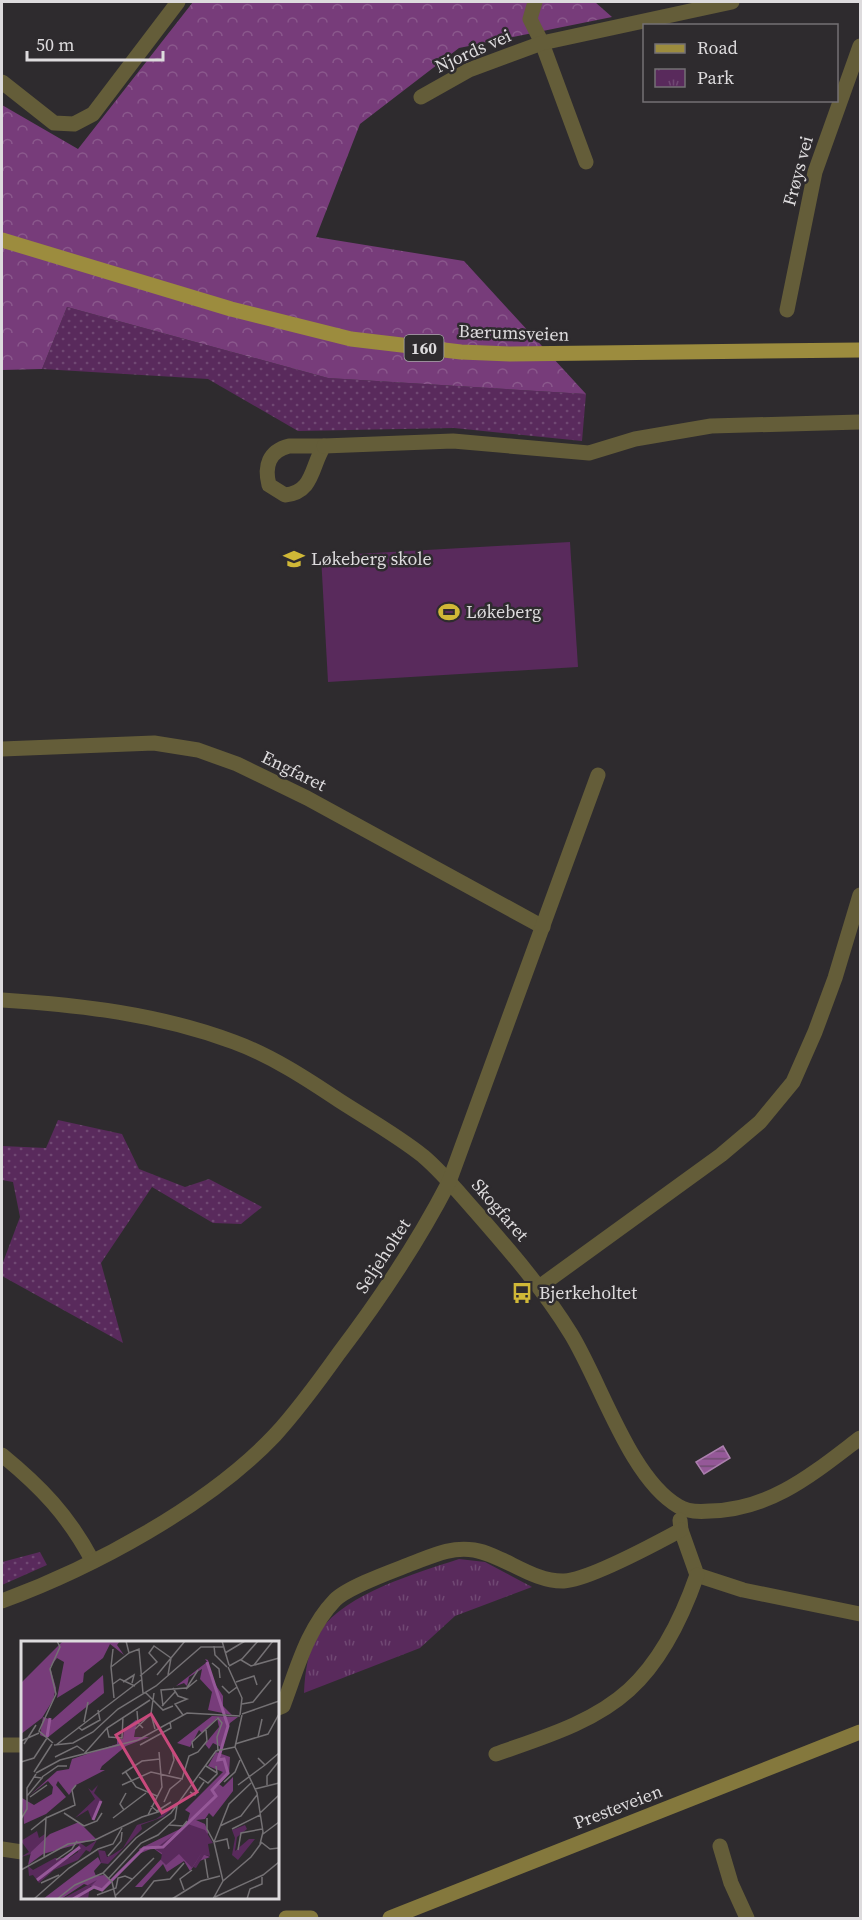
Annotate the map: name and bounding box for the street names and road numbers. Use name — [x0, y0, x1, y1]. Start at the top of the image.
street label: Njords vei — [431, 23, 515, 78]
street label: Frøys vei — [776, 133, 819, 209]
street label: Bærumsveien — [458, 318, 570, 347]
road number: 160 — [404, 335, 444, 361]
street label: Engfaret — [258, 744, 331, 797]
street label: Skogfaret — [466, 1173, 535, 1247]
street label: Seljeholtet — [349, 1213, 416, 1298]
street label: Presteveien — [570, 1778, 666, 1835]

